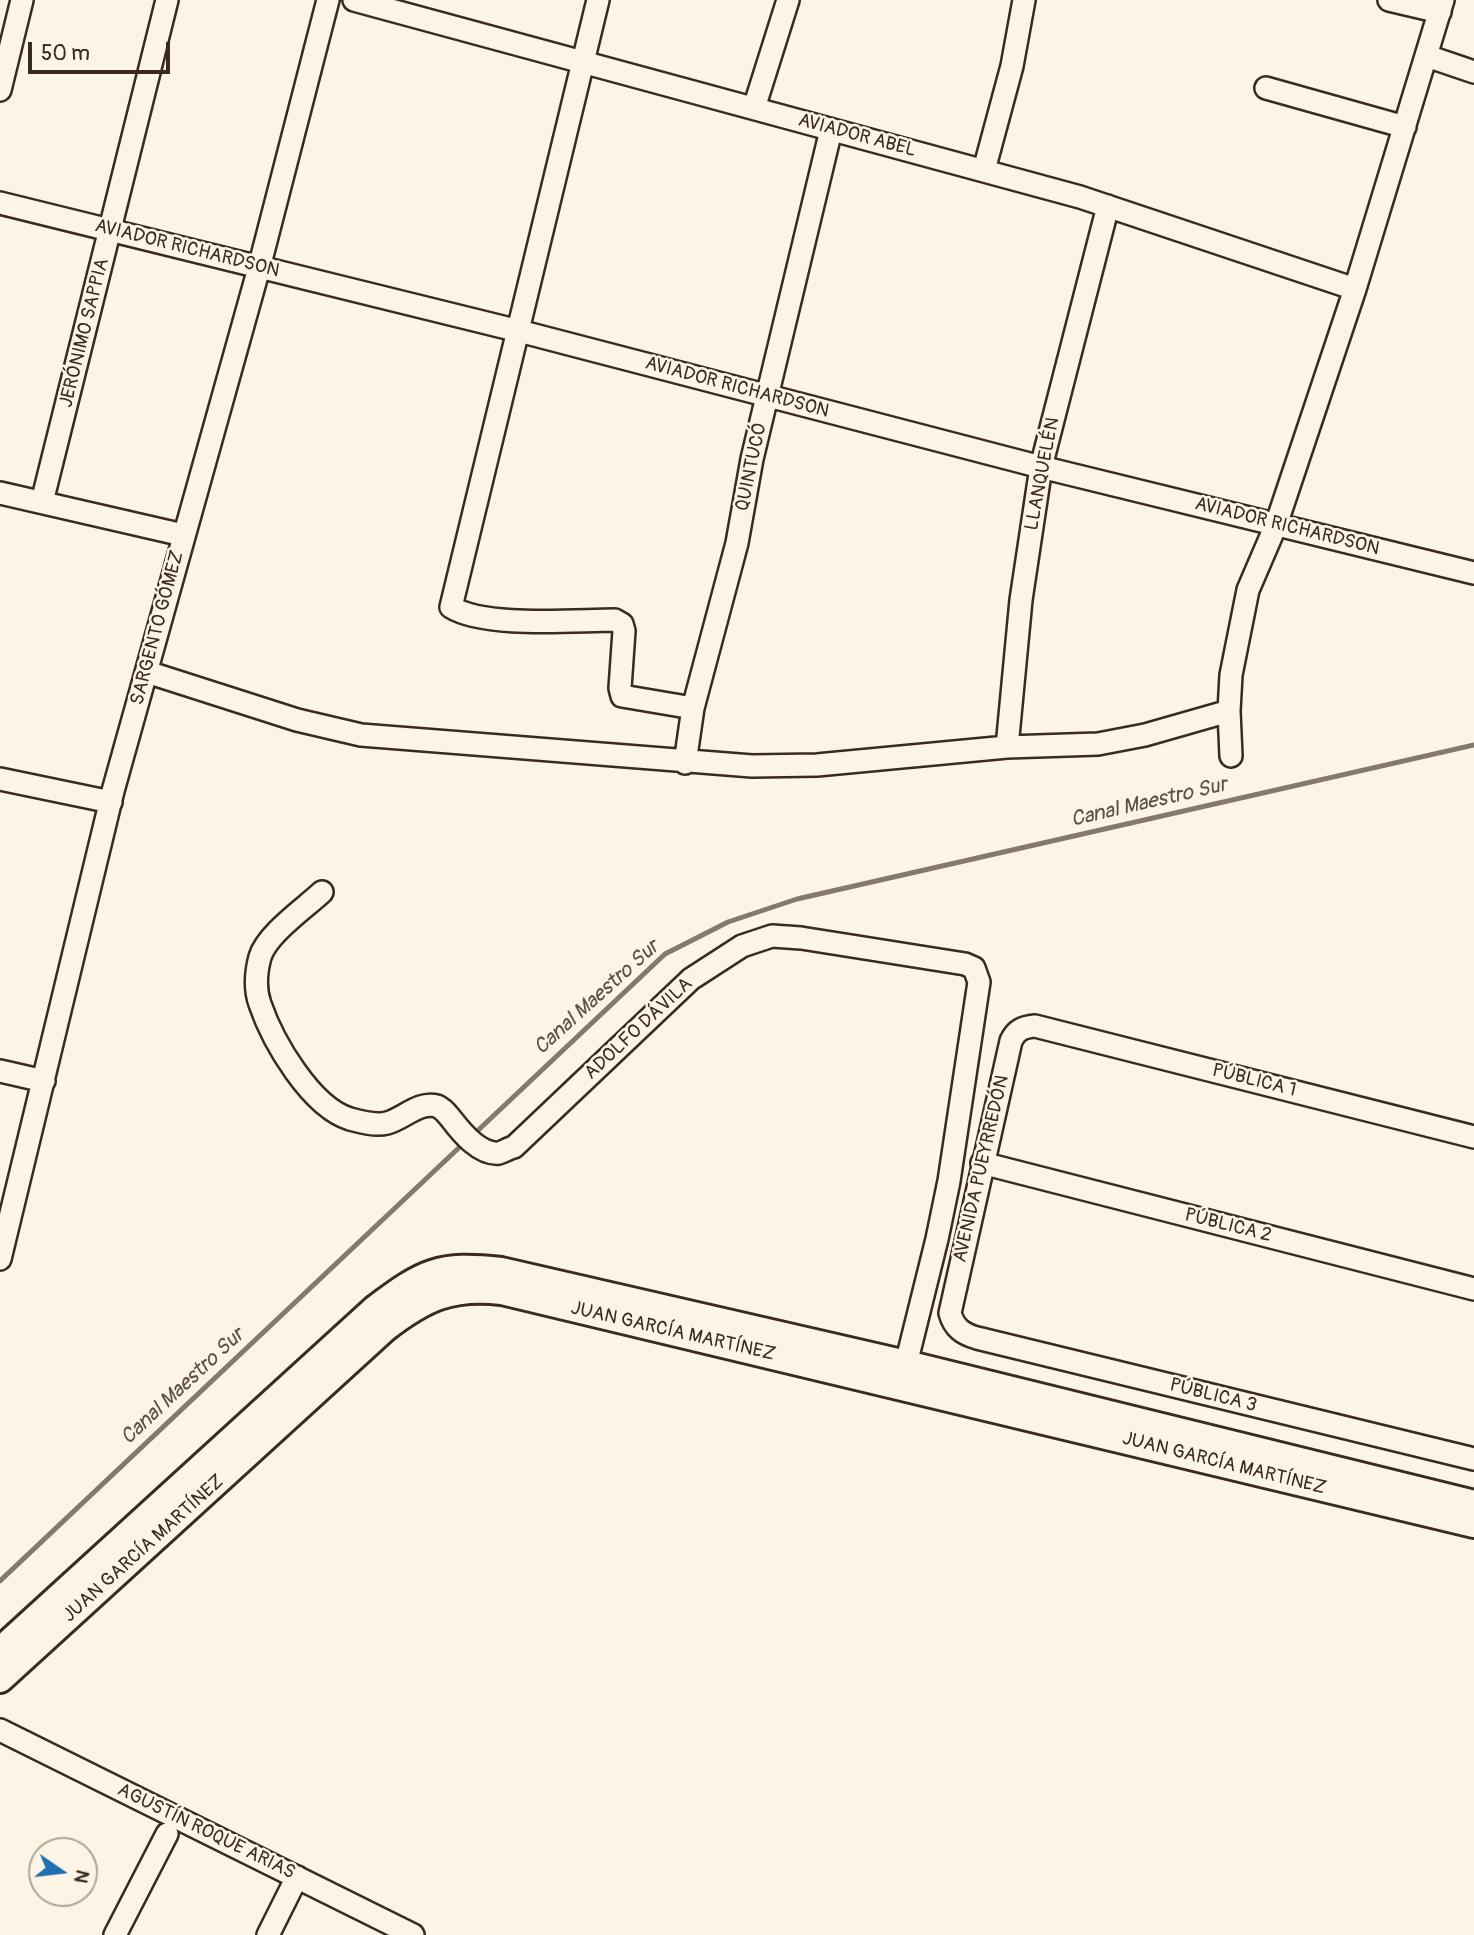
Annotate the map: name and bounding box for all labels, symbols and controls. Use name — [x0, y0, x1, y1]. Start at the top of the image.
scale bar — [32, 28, 173, 72]
text: 50 m — [41, 40, 90, 67]
street label: AVIADOR ABEL — [796, 109, 918, 163]
street label: AVIADOR RICHARDSON — [92, 215, 282, 283]
street label: JERÓNIMO SAPPIA — [55, 256, 115, 410]
street label: AVIADOR RICHARDSON — [643, 352, 831, 424]
street label: LLANQUELÉN — [1021, 415, 1065, 533]
street label: QUINTUCÓ — [731, 421, 773, 513]
street label: AVIADOR RICHARDSON — [1192, 493, 1382, 561]
street label: SARGENTO GÓMEZ — [126, 548, 190, 708]
water label: Canal Maestro Sur — [1068, 773, 1230, 833]
water label: Canal Maestro Sur — [529, 935, 665, 1061]
street label: ADOLFO DÁVILA — [580, 973, 698, 1085]
street label: PÚBLICA 1 — [1210, 1060, 1298, 1102]
street label: AVENIDA PUEYRREDÓN — [949, 1073, 1015, 1265]
street label: PÚBLICA 2 — [1182, 1204, 1274, 1248]
street label: JUAN GARCÍA MARTÍNEZ — [569, 1297, 777, 1367]
water label: Canal Maestro Sur — [116, 1323, 250, 1451]
street label: PÚBLICA 3 — [1167, 1374, 1259, 1418]
street label: JUAN GARCÍA MARTÍNEZ — [1120, 1428, 1328, 1500]
street label: JUAN GARCÍA MARTÍNEZ — [59, 1471, 229, 1627]
street label: AGUSTÍN ROQUE ARIAS — [113, 1779, 299, 1885]
north arrow — [28, 1837, 98, 1907]
text: N — [68, 1867, 95, 1886]

